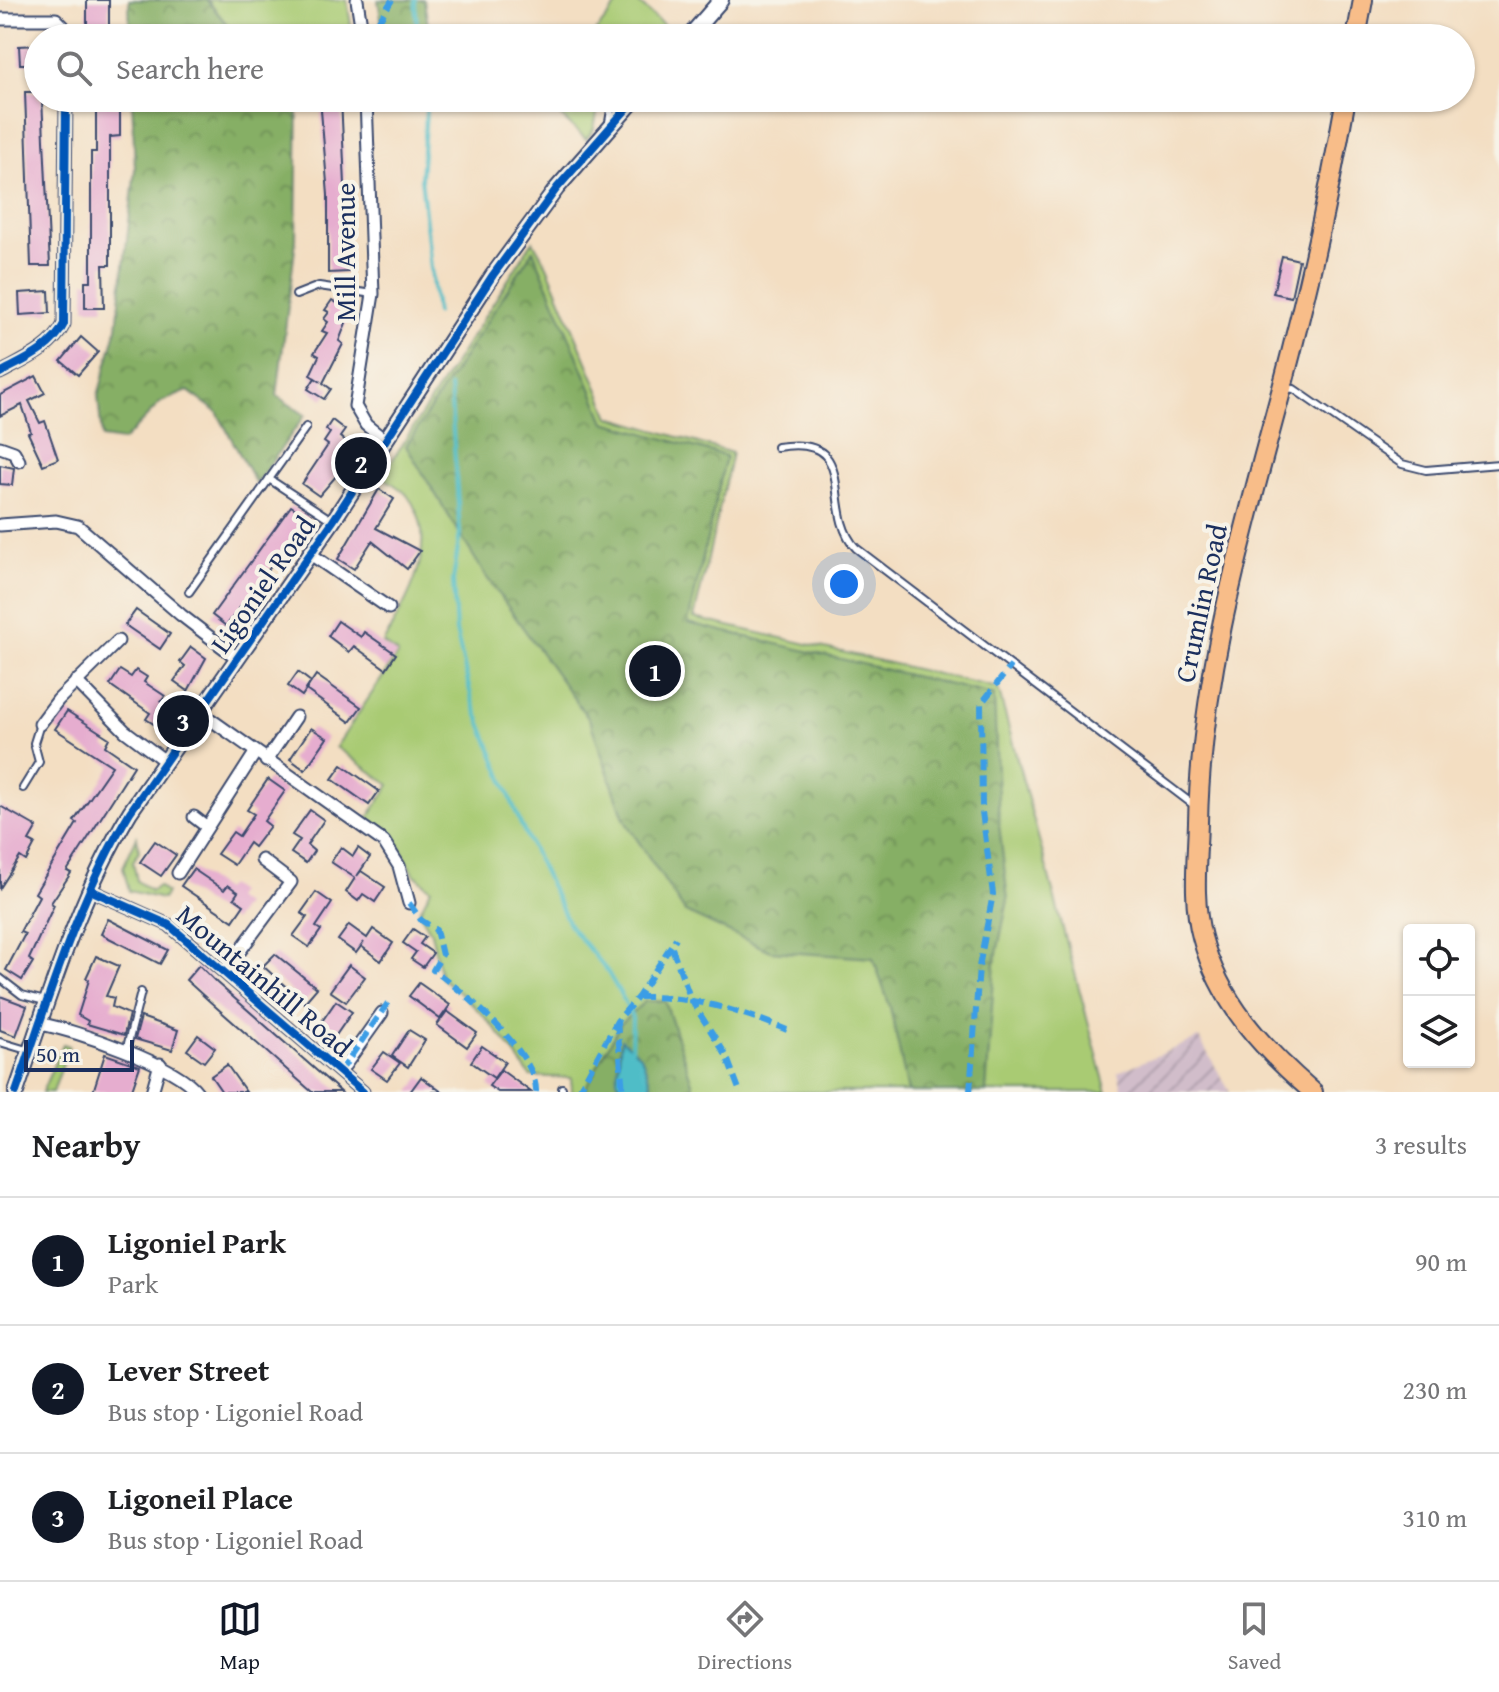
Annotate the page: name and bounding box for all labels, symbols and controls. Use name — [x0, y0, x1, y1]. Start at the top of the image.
search box — [24, 24, 1475, 112]
icon: search — [52, 46, 96, 90]
text: Search here — [116, 46, 264, 90]
street label: Mill Avenue — [324, 183, 365, 321]
pin: 2 — [335, 433, 387, 493]
street label: Ligoniel Road — [200, 507, 324, 661]
street label: Crumlin Road — [1163, 520, 1237, 686]
your location — [824, 564, 864, 604]
pin: 1 — [629, 641, 681, 701]
pin: 3 — [157, 691, 209, 751]
street label: Mountainhill Road — [168, 894, 362, 1066]
map controls — [1403, 924, 1475, 1068]
button: locate — [1403, 924, 1475, 996]
button: layers — [1403, 996, 1475, 1068]
scale bar — [24, 1036, 134, 1072]
text: 50 m — [36, 1038, 80, 1070]
text: Nearby — [32, 1120, 141, 1169]
text: 3 results — [1375, 1125, 1467, 1164]
text: Ligoniel Park — [108, 1220, 286, 1264]
text: 1 — [51, 1242, 65, 1281]
text: 90 m — [1415, 1242, 1467, 1281]
text: Park — [108, 1264, 158, 1303]
text: Lever Street — [108, 1348, 269, 1392]
text: 2 — [51, 1370, 65, 1409]
text: 230 m — [1402, 1370, 1467, 1409]
text: Bus stop · Ligoniel Road — [108, 1392, 363, 1431]
text: Ligoneil Place — [108, 1476, 293, 1520]
text: 3 — [51, 1498, 65, 1537]
text: 310 m — [1402, 1498, 1467, 1537]
text: Bus stop · Ligoniel Road — [108, 1520, 363, 1559]
tab: Map — [218, 1597, 262, 1677]
tab: Directions — [698, 1597, 792, 1677]
tab: Saved — [1228, 1597, 1281, 1677]

